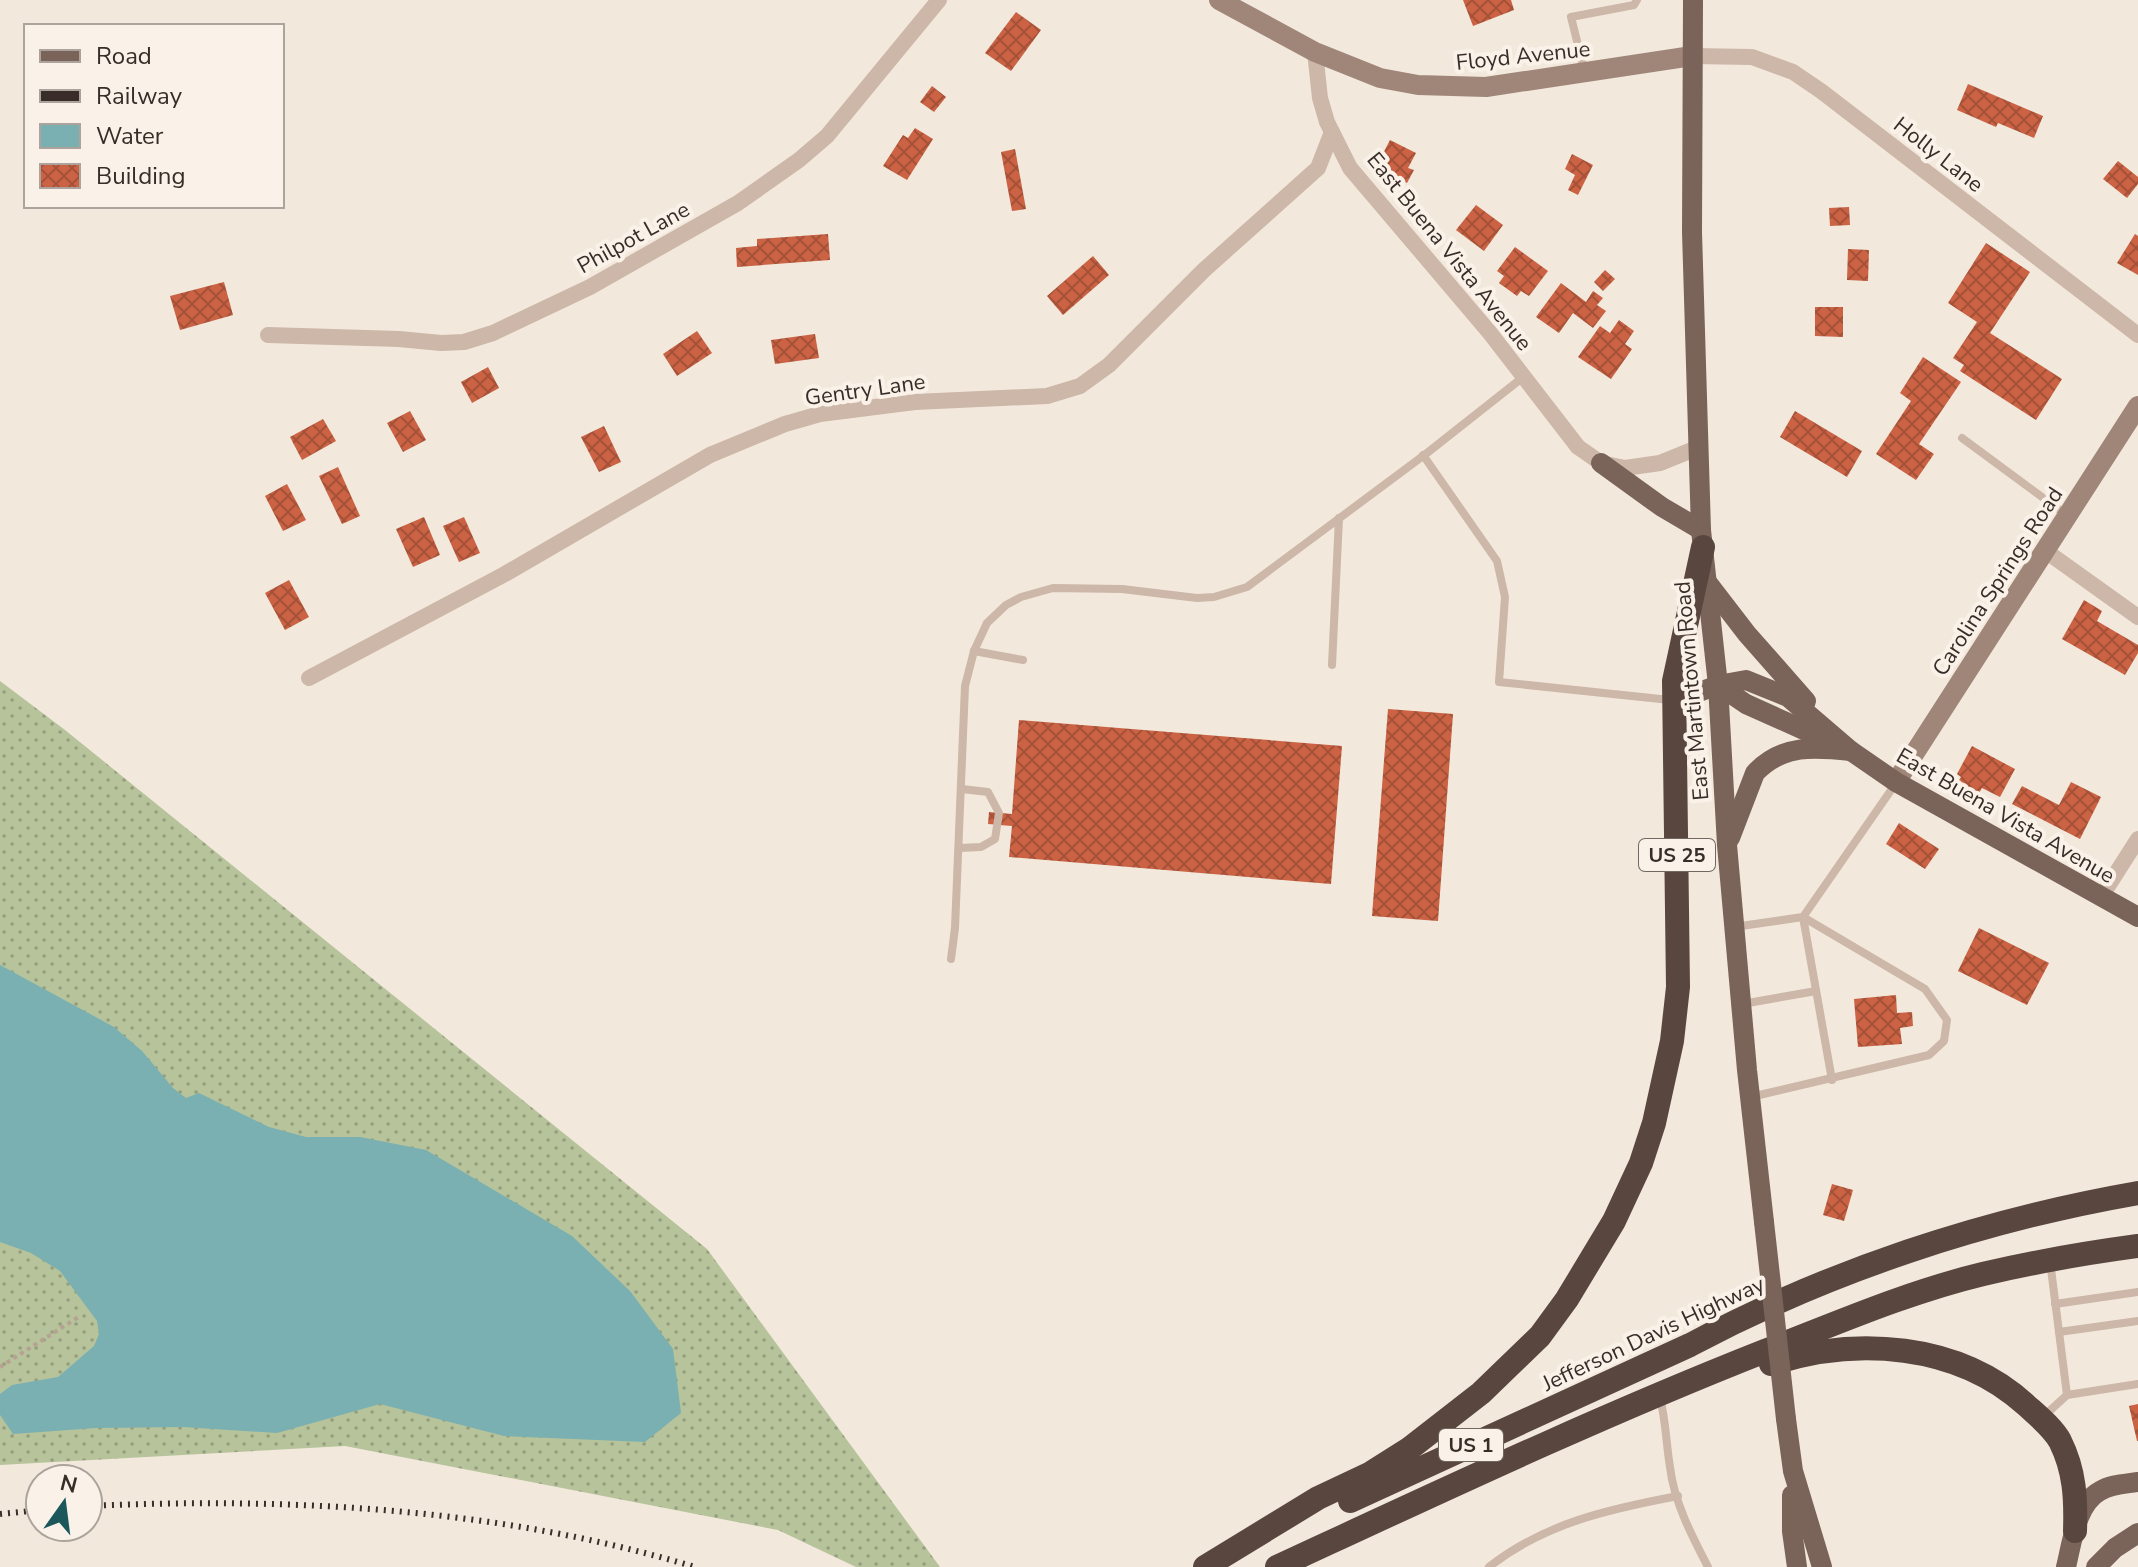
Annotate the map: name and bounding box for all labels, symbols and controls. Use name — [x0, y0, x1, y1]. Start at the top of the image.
legend — [24, 24, 284, 208]
street label: Floyd Avenue — [1454, 34, 1592, 78]
text: Road — [96, 40, 152, 72]
text: Railway — [96, 80, 183, 112]
street label: Holly Lane — [1887, 110, 1990, 199]
text: Water — [96, 120, 164, 152]
street label: East Buena Vista Avenue — [1360, 146, 1539, 357]
text: Building — [96, 160, 186, 192]
street label: Philpot Lane — [572, 195, 695, 281]
street label: Gentry Lane — [803, 367, 927, 413]
street label: Carolina Springs Road — [1925, 481, 2070, 682]
street label: East Martintown Road — [1667, 580, 1717, 802]
street label: East Buena Vista Avenue — [1891, 741, 2120, 891]
road number: US 25 — [1639, 839, 1715, 871]
street label: Jefferson Davis Highway — [1536, 1269, 1770, 1399]
road number: US 1 — [1439, 1429, 1503, 1461]
north arrow — [24, 1463, 104, 1543]
text: N — [57, 1468, 80, 1501]

